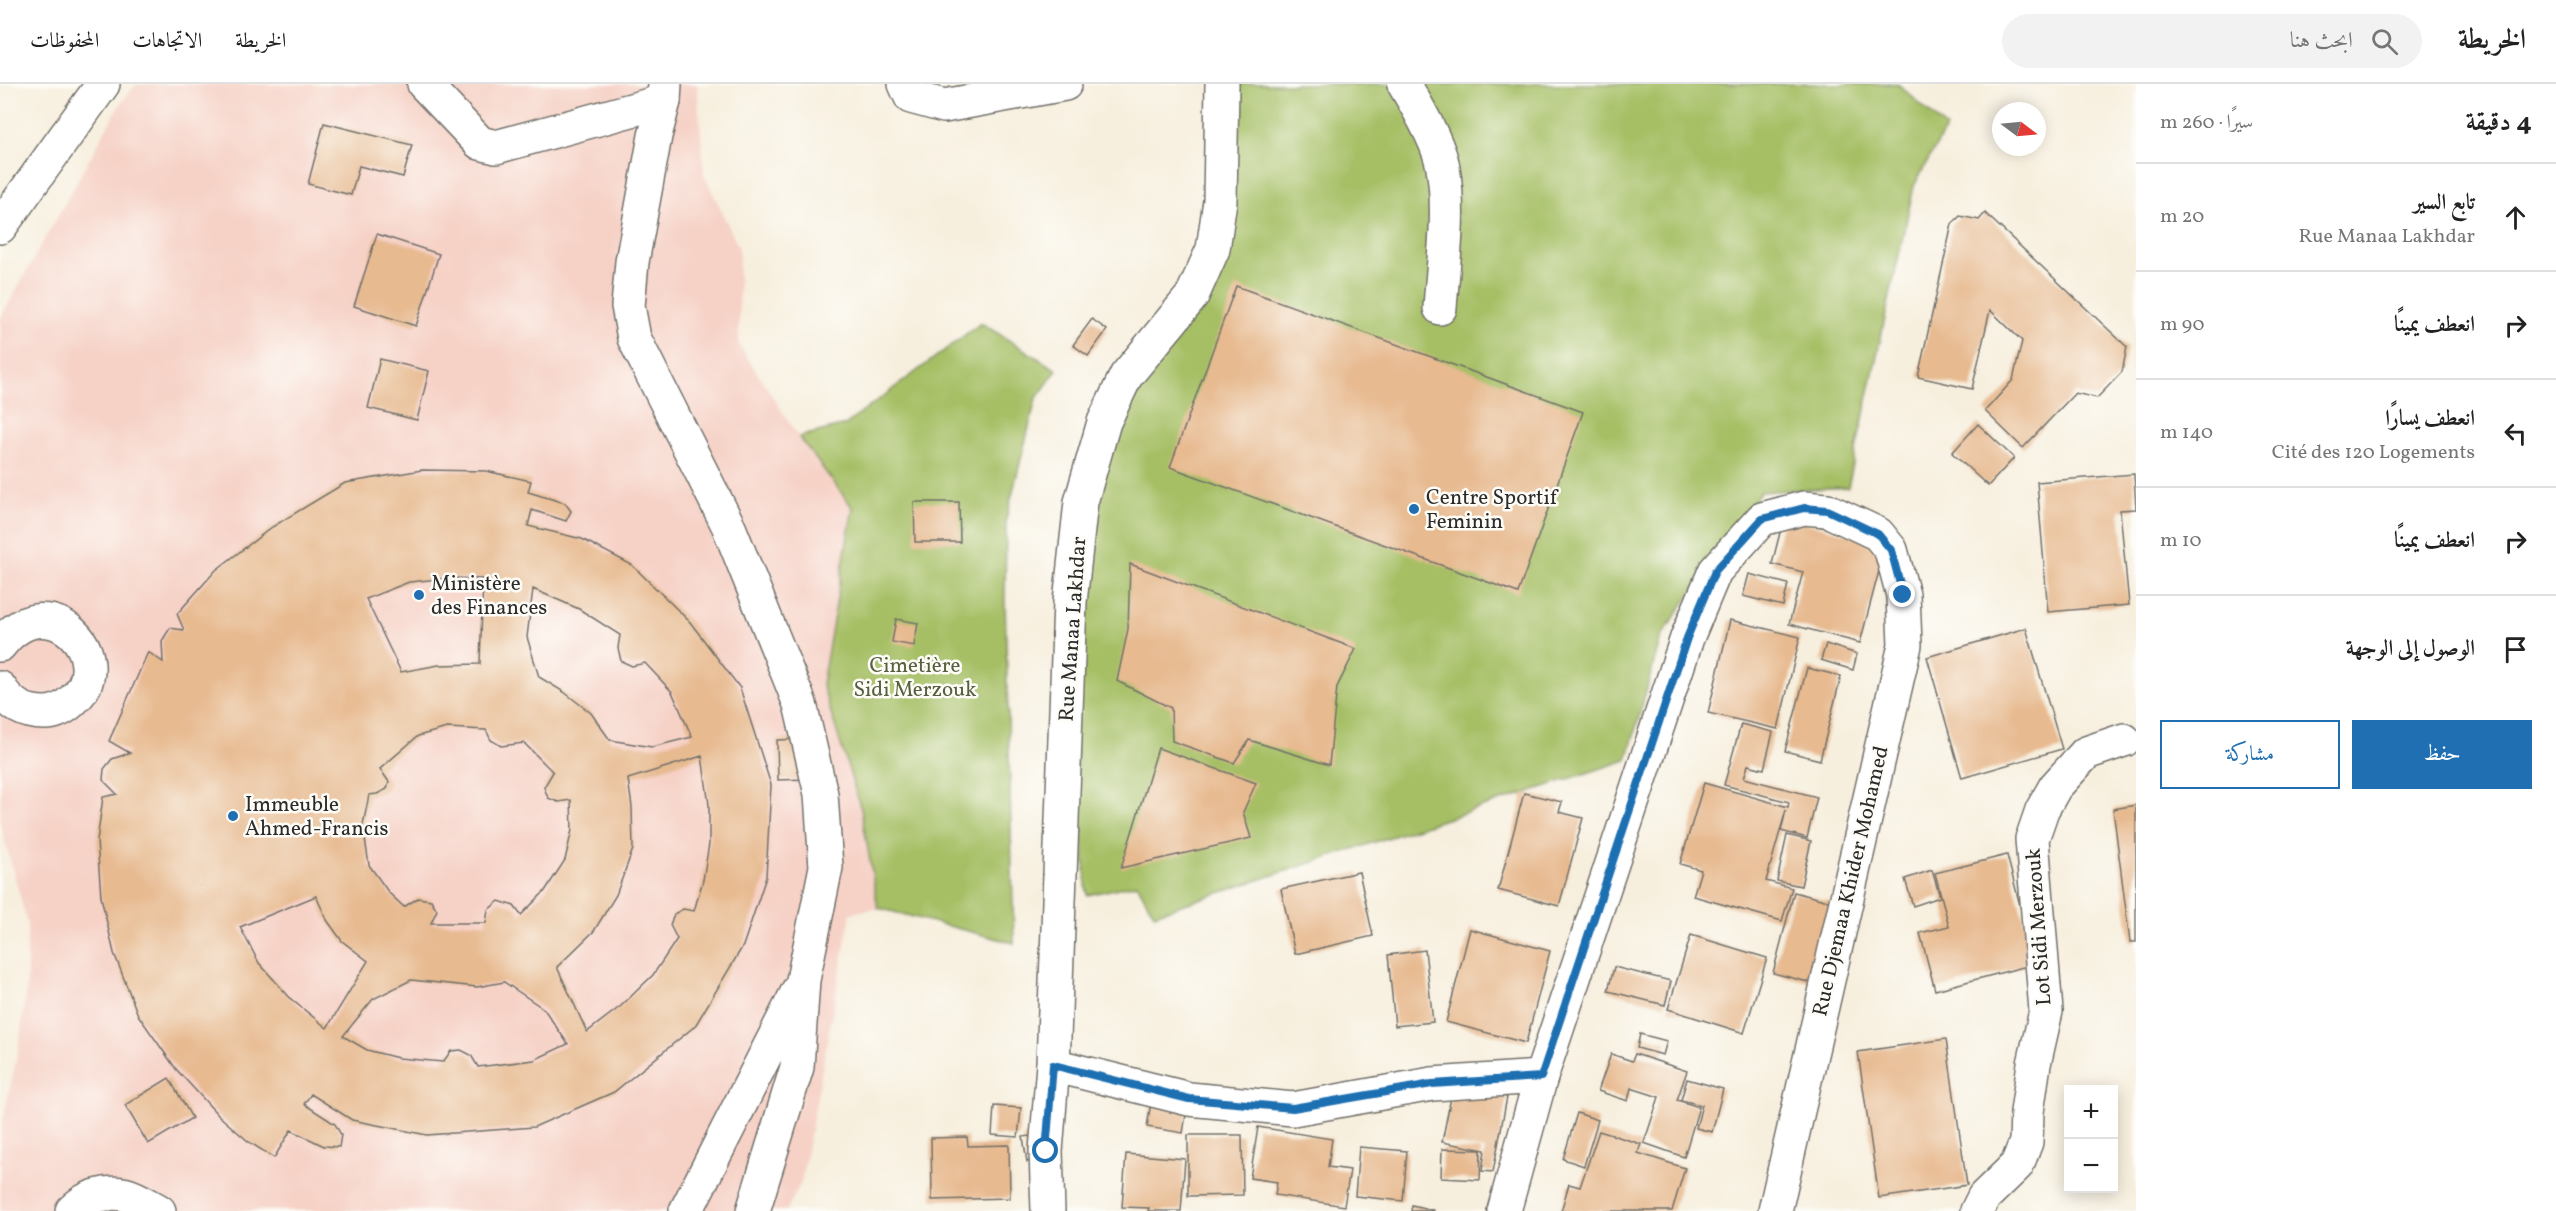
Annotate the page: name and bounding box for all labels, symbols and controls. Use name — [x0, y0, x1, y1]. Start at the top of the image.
search box — [2002, 14, 2422, 68]
text: الخريطة — [2458, 21, 2526, 60]
icon: search — [2368, 25, 2401, 58]
text: ابحث هنا — [2290, 26, 2353, 57]
text: المحفوظات — [30, 27, 99, 56]
text: الاتجاهات — [132, 27, 202, 56]
text: الخريطة — [235, 27, 286, 56]
north arrow — [1992, 102, 2046, 156]
text: 4 دقيقة — [2466, 105, 2532, 141]
text: سيرًا · 260 m — [2160, 109, 2253, 137]
text: تابع السير — [2413, 188, 2475, 219]
icon: ahead — [2499, 201, 2532, 234]
text: 20 m — [2160, 203, 2204, 231]
text: Rue Manaa Lakhdar — [2299, 223, 2475, 251]
icon: right — [2499, 309, 2532, 342]
text: انعطف يمينًا — [2394, 310, 2475, 341]
text: 90 m — [2160, 311, 2205, 339]
text: انعطف يسارًا — [2385, 404, 2475, 435]
icon: left — [2499, 417, 2532, 450]
text: 140 m — [2160, 419, 2213, 447]
text: Cité des 120 Logements — [2272, 439, 2475, 467]
place label: Centre Sportif Feminin — [1426, 484, 1559, 537]
marker: Centre Sportif Feminin — [1407, 502, 1421, 516]
icon: right — [2499, 525, 2532, 558]
text: انعطف يمينًا — [2394, 526, 2475, 557]
text: 10 m — [2160, 527, 2201, 555]
street label: Rue Manaa Lakhdar — [1053, 535, 1094, 723]
place label: Ministère des Finances — [431, 570, 547, 623]
route end — [1889, 581, 1915, 607]
marker: Ministère des Finances — [412, 588, 426, 602]
icon: arrive — [2499, 633, 2532, 666]
text: الوصول إلى الوجهة — [2346, 634, 2475, 665]
park label: Cimetière Sidi Merzouk — [853, 652, 977, 705]
button: مشاركة — [2160, 720, 2340, 789]
button: حفظ — [2352, 720, 2532, 789]
street label: Rue Djemaa Khider Mohamed — [1806, 743, 1897, 1019]
place label: Immeuble Ahmed-Francis — [245, 791, 389, 844]
marker: Immeuble Ahmed-Francis — [226, 809, 240, 823]
street label: Lot Sidi Merzouk — [2019, 847, 2059, 1007]
map controls — [2064, 1085, 2118, 1193]
button: + — [2064, 1085, 2118, 1139]
route start — [1032, 1137, 1058, 1163]
button: − — [2064, 1139, 2118, 1193]

